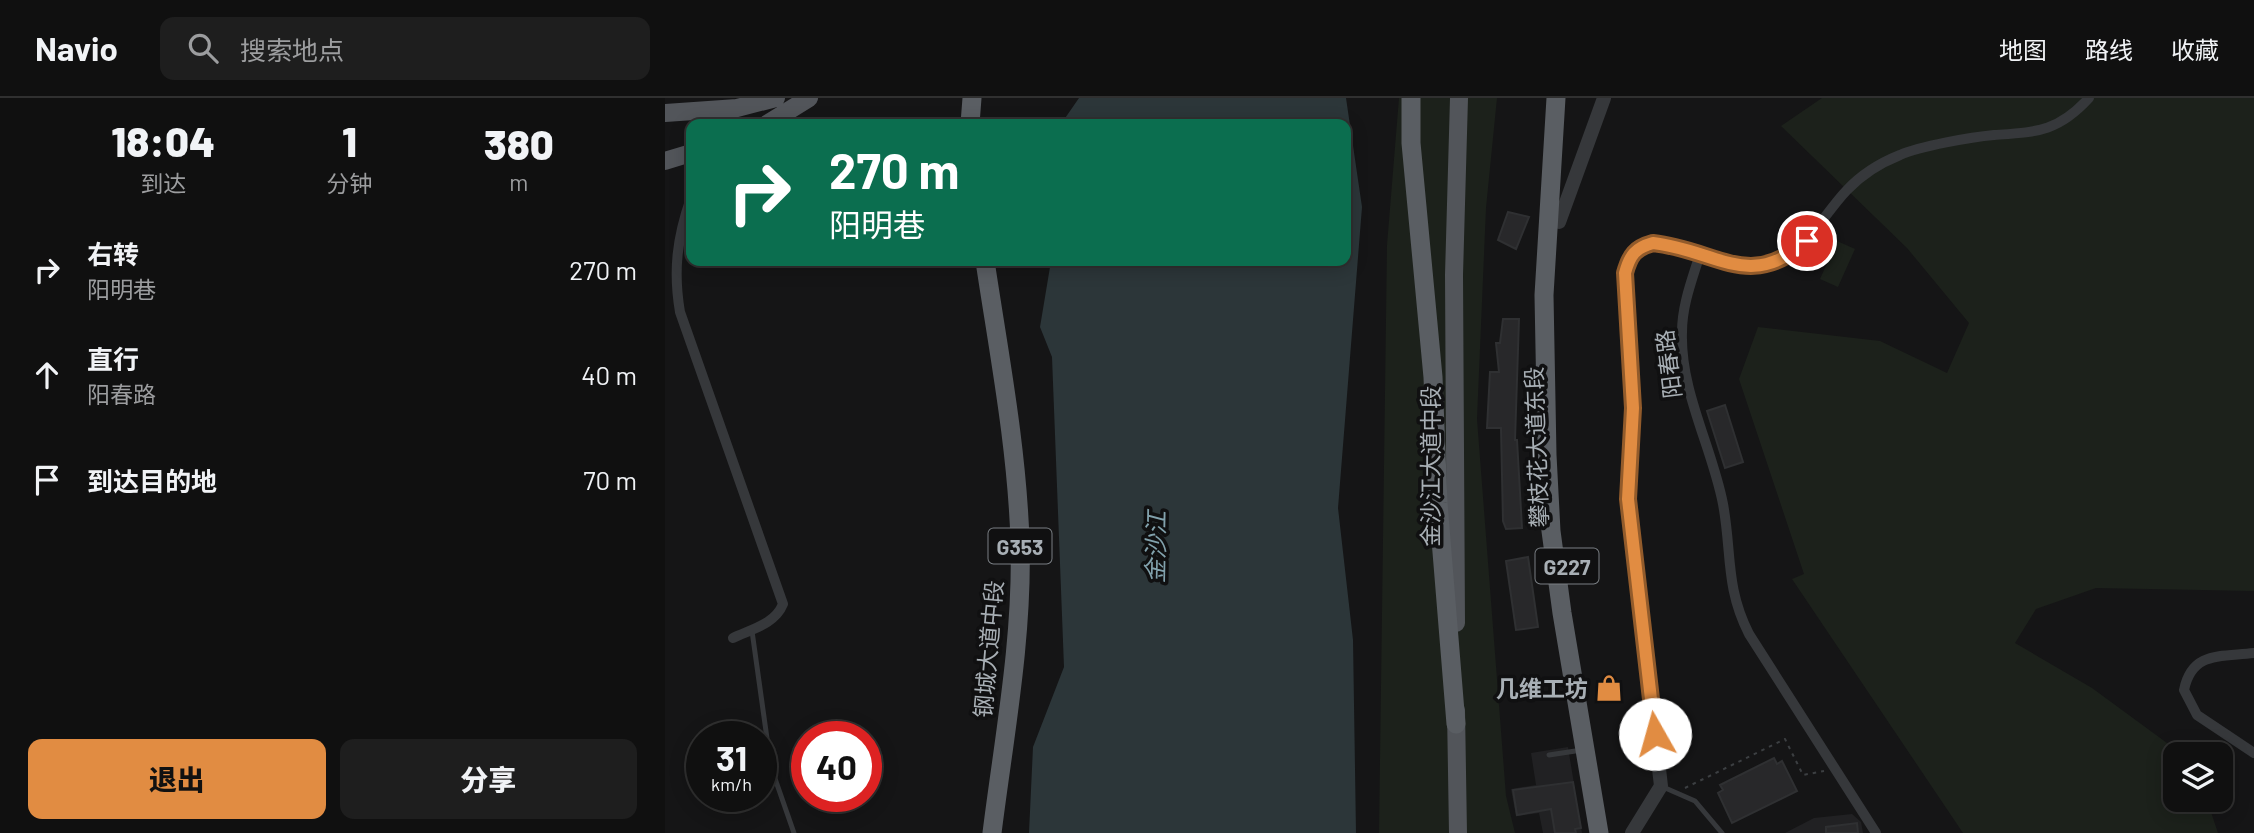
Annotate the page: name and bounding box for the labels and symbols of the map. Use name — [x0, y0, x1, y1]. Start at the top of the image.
pin — [1777, 211, 1837, 271]
street label: 阳春路 — [1650, 328, 1686, 400]
street label: 攀枝花大道东段 — [1519, 366, 1553, 528]
street label: 金沙江大道中段 — [1416, 386, 1444, 547]
water label: 金沙江 — [1140, 508, 1170, 583]
road number: G353 — [989, 528, 1051, 564]
road number: G227 — [1535, 548, 1599, 584]
street label: 钢城大道中段 — [968, 579, 1008, 719]
shop icon: 几维工坊 — [1594, 673, 1624, 703]
place label: 几维工坊 — [1496, 674, 1588, 702]
position arrow — [1618, 697, 1692, 771]
speed limit sign: 40 — [791, 721, 882, 812]

